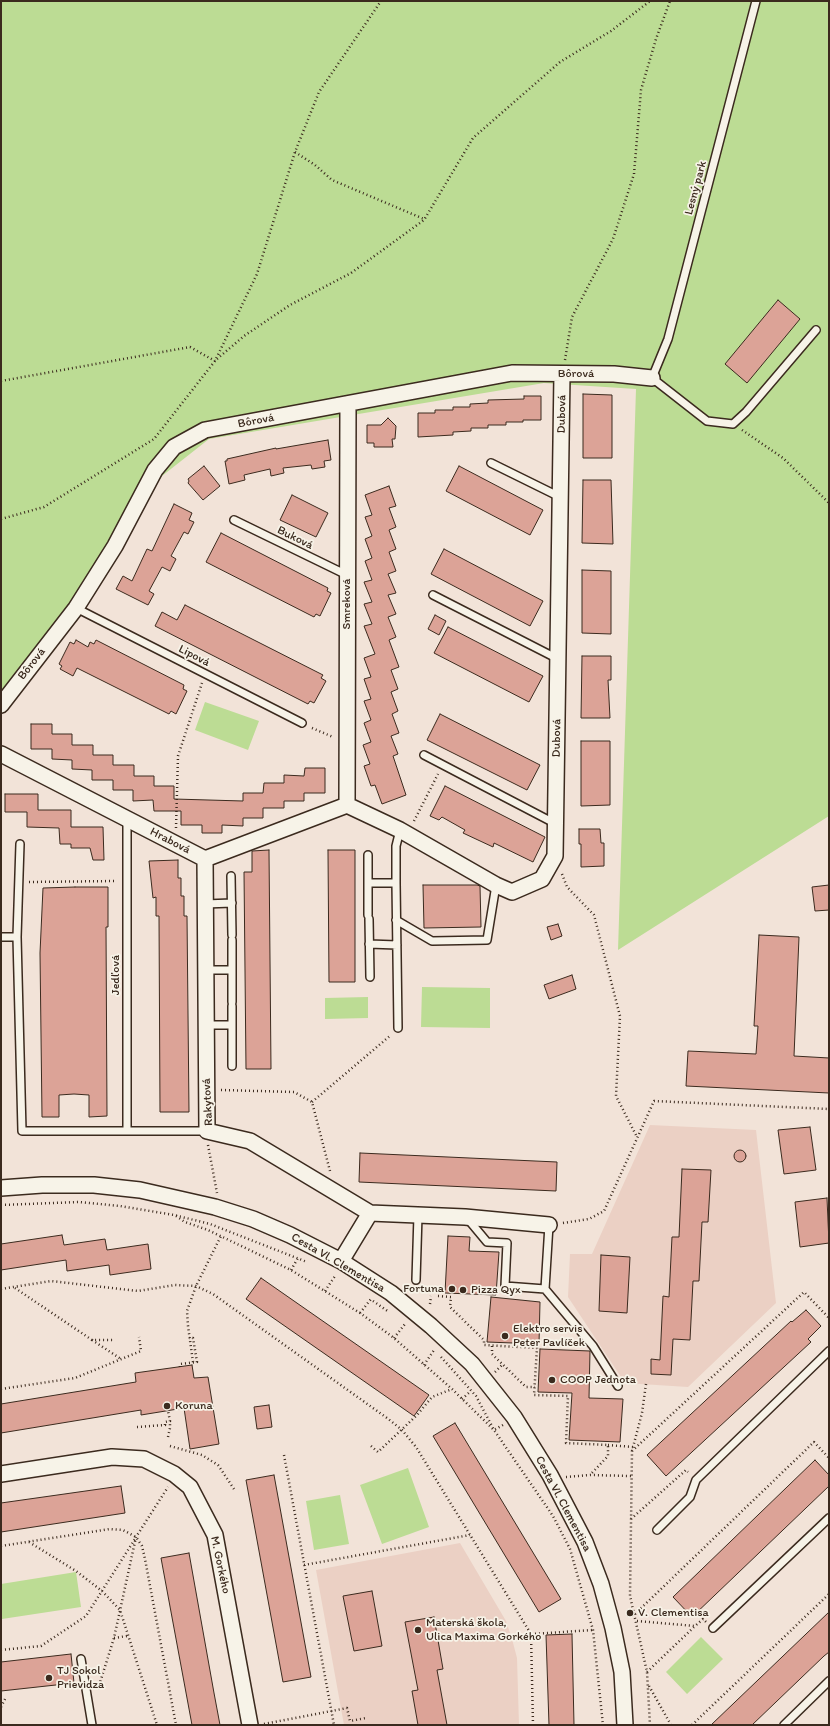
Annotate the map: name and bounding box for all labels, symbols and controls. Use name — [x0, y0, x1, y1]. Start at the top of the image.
street label: Lesný park — [682, 159, 710, 217]
street label: Bôrová — [558, 367, 594, 381]
street label: Dubová — [554, 395, 570, 433]
street label: Bôrová — [237, 410, 275, 432]
street label: Buková — [275, 523, 315, 553]
street label: Smreková — [340, 578, 354, 630]
street label: Lipová — [176, 642, 212, 670]
street label: Bôrová — [15, 645, 49, 683]
street label: Dubová — [549, 719, 565, 757]
street label: Hrabová — [147, 825, 193, 857]
street label: Jedľová — [109, 955, 123, 995]
street label: Rakytová — [200, 1078, 216, 1126]
street label: Cesta Vl. Clementisa — [288, 1230, 388, 1296]
place label: Fortuna — [403, 1282, 444, 1296]
place label: Pizza Qyx — [471, 1283, 521, 1297]
marker: Fortuna — [447, 1284, 457, 1294]
marker: Pizza Qyx — [458, 1285, 468, 1295]
place label: Elektro servis Peter Pavlíček — [513, 1322, 585, 1350]
marker: Elektro servis Peter Pavlíček — [500, 1331, 510, 1341]
place label: COOP Jednota — [560, 1373, 636, 1387]
marker: COOP Jednota — [547, 1375, 557, 1385]
place label: Koruna — [175, 1399, 213, 1413]
marker: Koruna — [162, 1401, 172, 1411]
street label: Cesta Vl. Clementisa — [532, 1454, 594, 1554]
street label: M. Gorkého — [207, 1535, 233, 1595]
place label: V. Clementisa — [638, 1606, 709, 1620]
marker: V. Clementisa — [625, 1608, 635, 1618]
place label: Materská škola, Ulica Maxima Gorkého — [426, 1616, 541, 1644]
marker: Materská škola, Ulica Maxima Gorkého — [413, 1625, 423, 1635]
place label: TJ Sokol Prievidza — [57, 1664, 104, 1692]
marker: TJ Sokol Prievidza — [44, 1673, 54, 1683]

